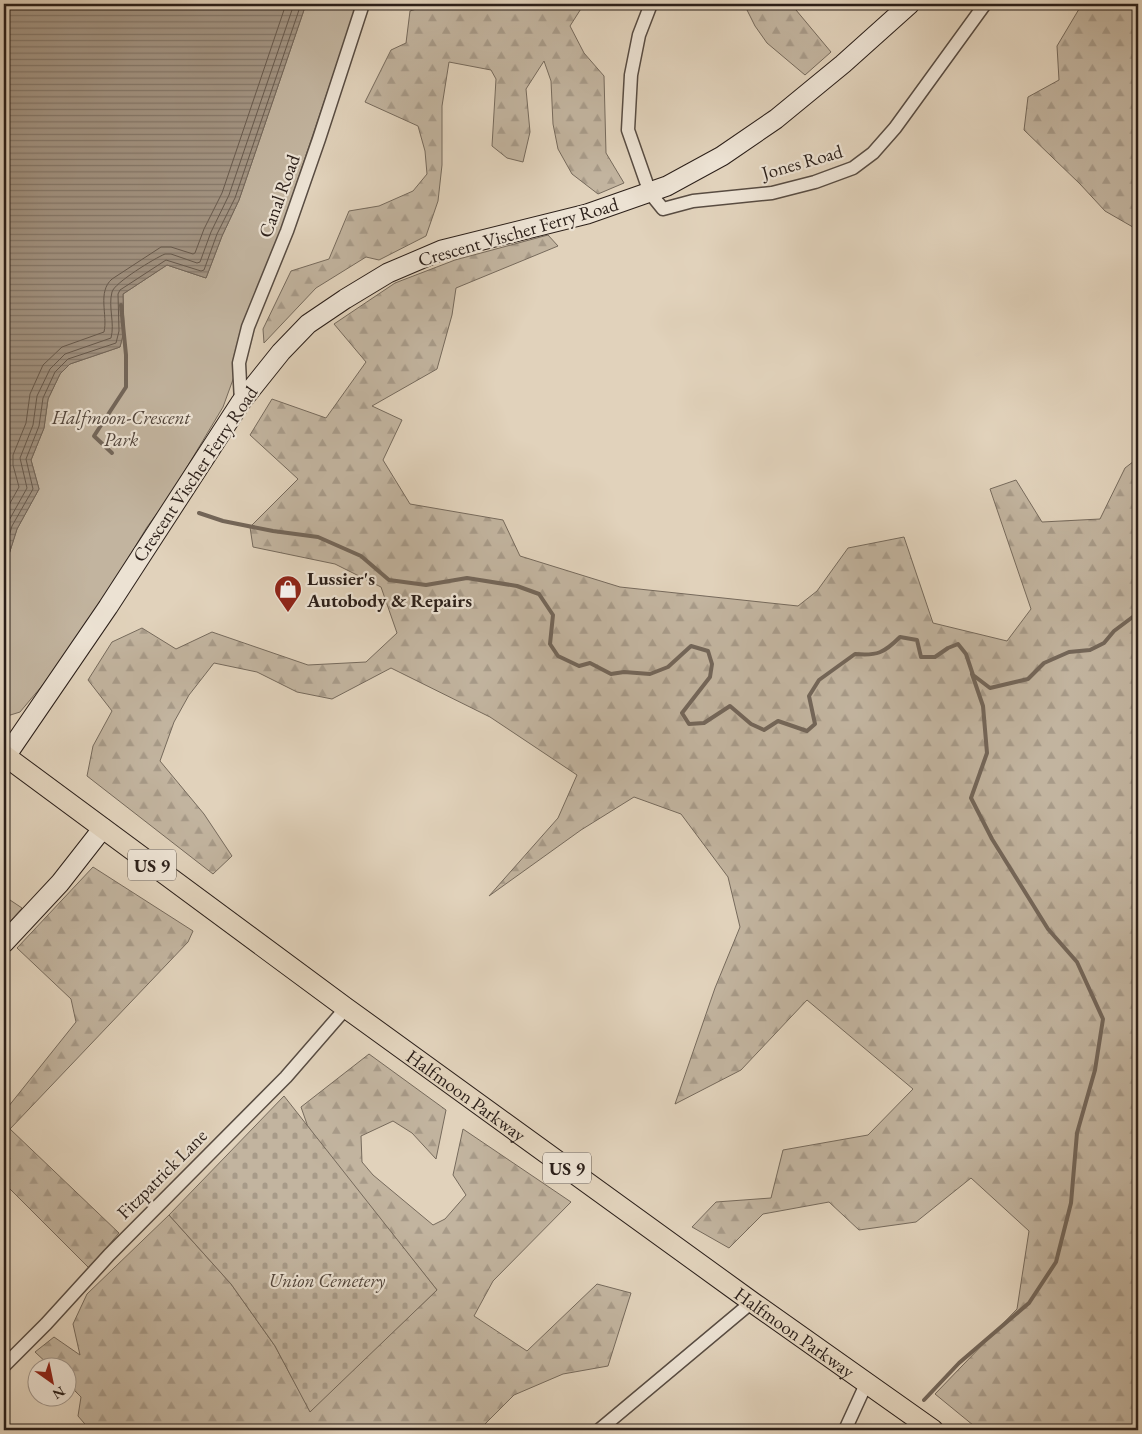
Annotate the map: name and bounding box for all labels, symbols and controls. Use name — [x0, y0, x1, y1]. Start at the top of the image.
street label: Jones Road — [757, 138, 846, 186]
street label: Canal Road — [252, 151, 306, 241]
street label: Crescent Vischer Ferry Road — [415, 191, 621, 273]
street label: Crescent Vischer Ferry Road — [127, 381, 264, 567]
park label: Halfmoon-Crescent Park — [51, 405, 191, 452]
place label: Lussier's Autobody & Repairs — [306, 566, 472, 613]
shop icon: Lussier's Autobody & Repairs — [273, 574, 303, 613]
road number: US 9 — [128, 850, 176, 880]
street label: Halfmoon Parkway — [402, 1043, 532, 1147]
street label: Fitzpatrick Lane — [111, 1123, 213, 1225]
road number: US 9 — [543, 1152, 591, 1184]
park label: Union Cemetery — [269, 1268, 386, 1293]
street label: Halfmoon Parkway — [730, 1281, 860, 1384]
north arrow — [28, 1356, 78, 1406]
text: N — [49, 1382, 69, 1404]

